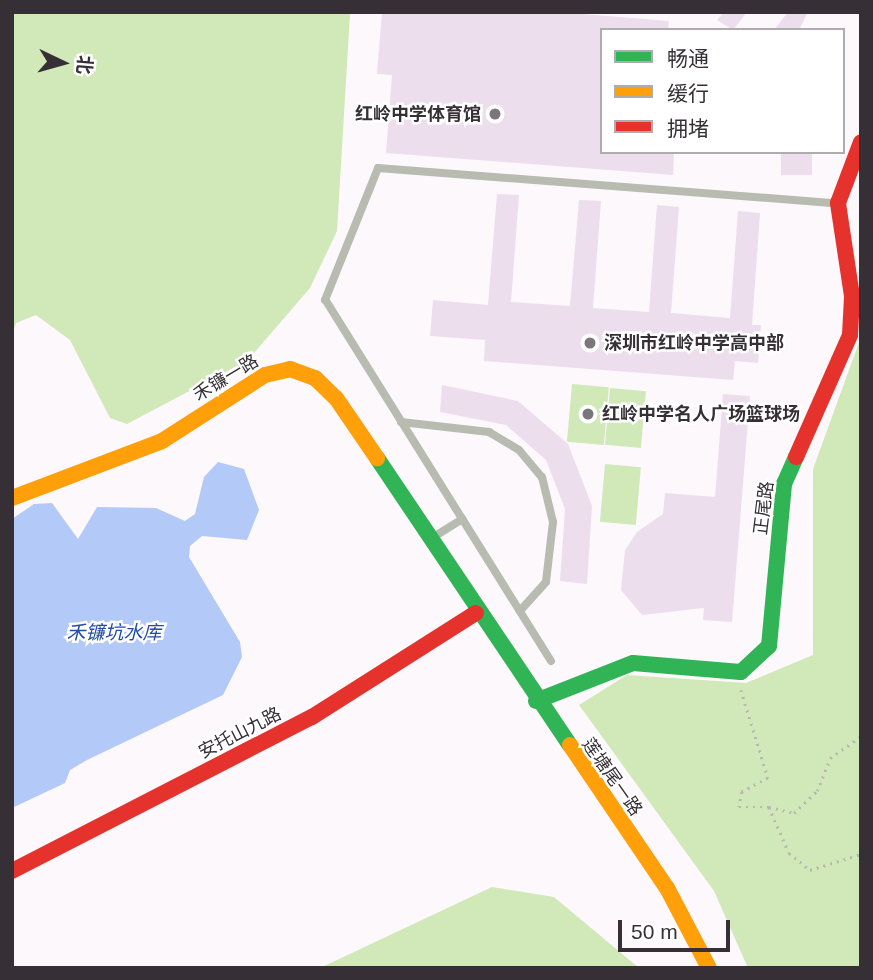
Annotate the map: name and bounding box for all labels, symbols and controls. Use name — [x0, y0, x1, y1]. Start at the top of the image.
north arrow — [28, 28, 98, 98]
legend — [600, 28, 845, 154]
text: 畅通 — [667, 47, 709, 70]
text: 北 — [73, 54, 96, 75]
text: 缓行 — [667, 82, 709, 105]
place label: 红岭中学体育馆 — [355, 103, 481, 125]
marker: 红岭中学体育馆 — [487, 106, 503, 122]
text: 拥堵 — [667, 117, 709, 140]
place label: 深圳市红岭中学高中部 — [604, 332, 784, 354]
marker: 深圳市红岭中学高中部 — [582, 335, 598, 351]
street label: 禾镰一路 — [190, 350, 262, 406]
place label: 红岭中学名人广场篮球场 — [602, 403, 800, 425]
marker: 红岭中学名人广场篮球场 — [580, 406, 596, 422]
street label: 正尾路 — [750, 480, 778, 536]
water label: 禾镰坑水库 — [67, 622, 161, 644]
street label: 安托山九路 — [195, 703, 285, 763]
street label: 莲塘尾一路 — [577, 734, 647, 820]
scale bar — [621, 906, 733, 950]
text: 50 m — [631, 920, 678, 943]

